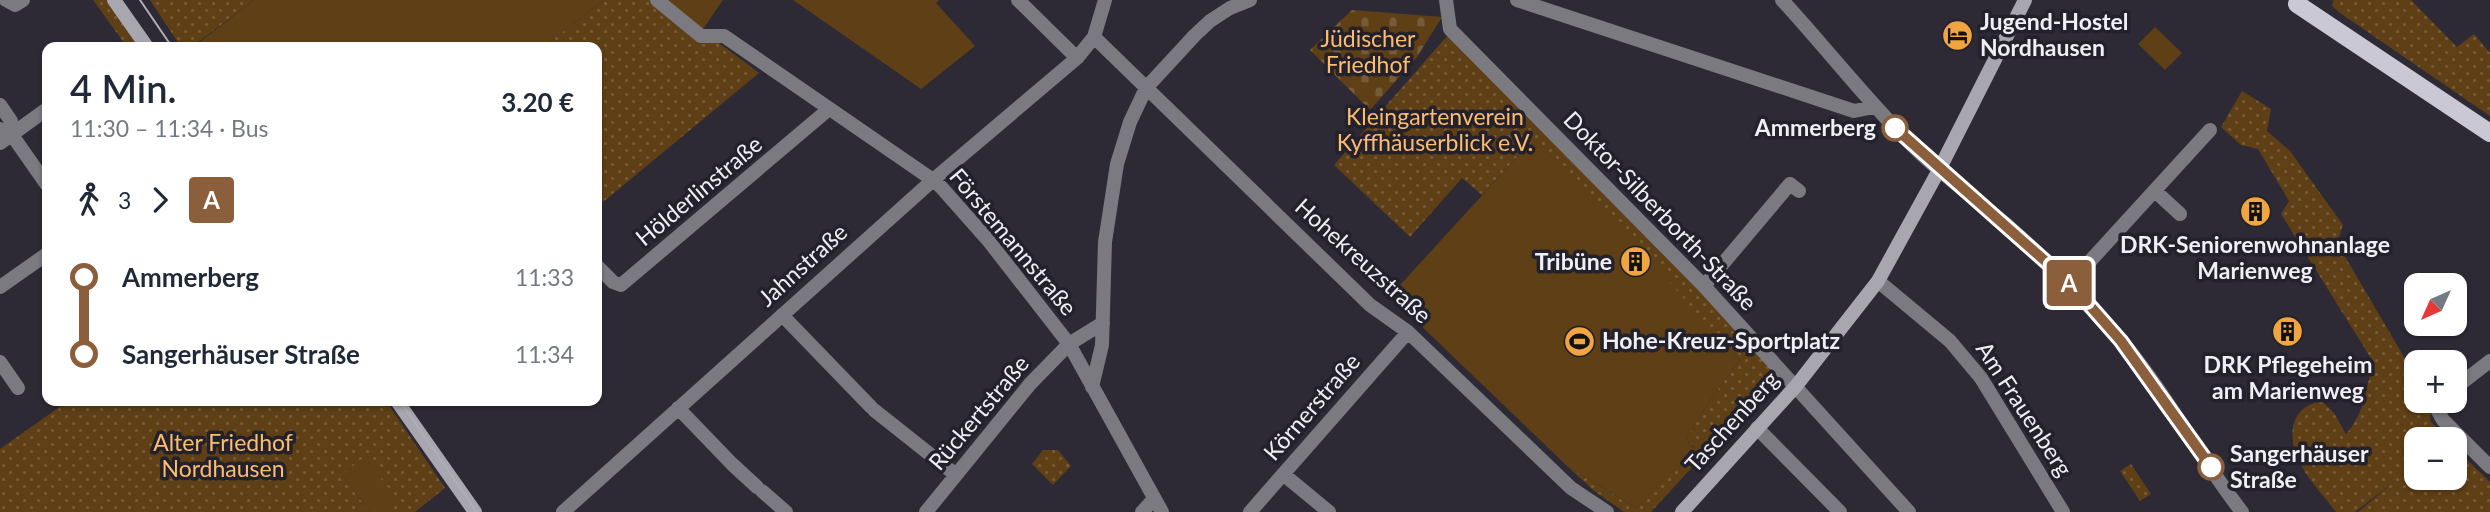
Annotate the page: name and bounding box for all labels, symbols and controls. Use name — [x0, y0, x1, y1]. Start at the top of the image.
place label: Jugend-Hostel Nordhausen — [1980, 7, 2129, 61]
hotel icon: Jugend-Hostel Nordhausen — [1940, 18, 1974, 52]
park label: Jüdischer Friedhof — [1321, 24, 1416, 78]
text: 4 Min. — [70, 65, 177, 111]
text: 3.20 € — [501, 86, 574, 118]
park label: Kleingartenverein Kyffhäuserblick e.V. — [1337, 102, 1533, 156]
street label: Doktor-Silberborth-Straße — [1558, 105, 1763, 316]
place label: Ammerberg — [1754, 113, 1876, 141]
text: 11:30 – 11:34 · Bus — [70, 114, 269, 142]
marker: Ammerberg — [1882, 115, 1908, 141]
street label: Hölderlinstraße — [630, 129, 767, 251]
street label: Förstemannstraße — [944, 162, 1083, 320]
icon: walk — [70, 181, 108, 219]
icon: forward — [141, 181, 179, 219]
text: A — [203, 185, 220, 214]
text: 3 — [118, 186, 131, 214]
street label: Hohekreuzstraße — [1290, 192, 1437, 329]
building icon: DRK-Seniorenwohnanlage Marienweg — [2238, 194, 2272, 228]
street label: Jahnstraße — [752, 217, 852, 311]
place label: DRK-Seniorenwohnanlage Marienweg — [2120, 230, 2390, 284]
building icon: Tribüne — [1618, 245, 1652, 279]
place label: Tribüne — [1535, 247, 1612, 275]
line badge: A — [2046, 260, 2092, 306]
text: Ammerberg — [122, 261, 259, 293]
text: 11:33 — [515, 263, 574, 291]
text: A — [2061, 268, 2077, 297]
north arrow — [2404, 273, 2468, 336]
map controls — [2404, 273, 2467, 490]
building icon: DRK Pflegeheim am Marienweg — [2271, 314, 2305, 348]
sports icon: Hohe-Kreuz-Sportplatz — [1562, 324, 1596, 358]
place label: Hohe-Kreuz-Sportplatz — [1602, 326, 1840, 354]
street label: Am Frauenberg — [1971, 336, 2079, 481]
text: Sangerhäuser Straße — [122, 338, 360, 370]
text: 11:34 — [515, 340, 574, 368]
street label: Körnerstraße — [1257, 347, 1365, 465]
street label: Rückertstraße — [922, 349, 1034, 475]
place label: DRK Pflegeheim am Marienweg — [2204, 350, 2372, 404]
button: + — [2404, 350, 2467, 413]
street label: Taschenberg — [1679, 365, 1784, 478]
button: − — [2404, 427, 2467, 490]
park label: Alter Friedhof Nordhausen — [153, 428, 293, 482]
place label: Sangerhäuser Straße — [2230, 439, 2369, 493]
marker: Sangerhäuser Straße — [2198, 454, 2224, 480]

